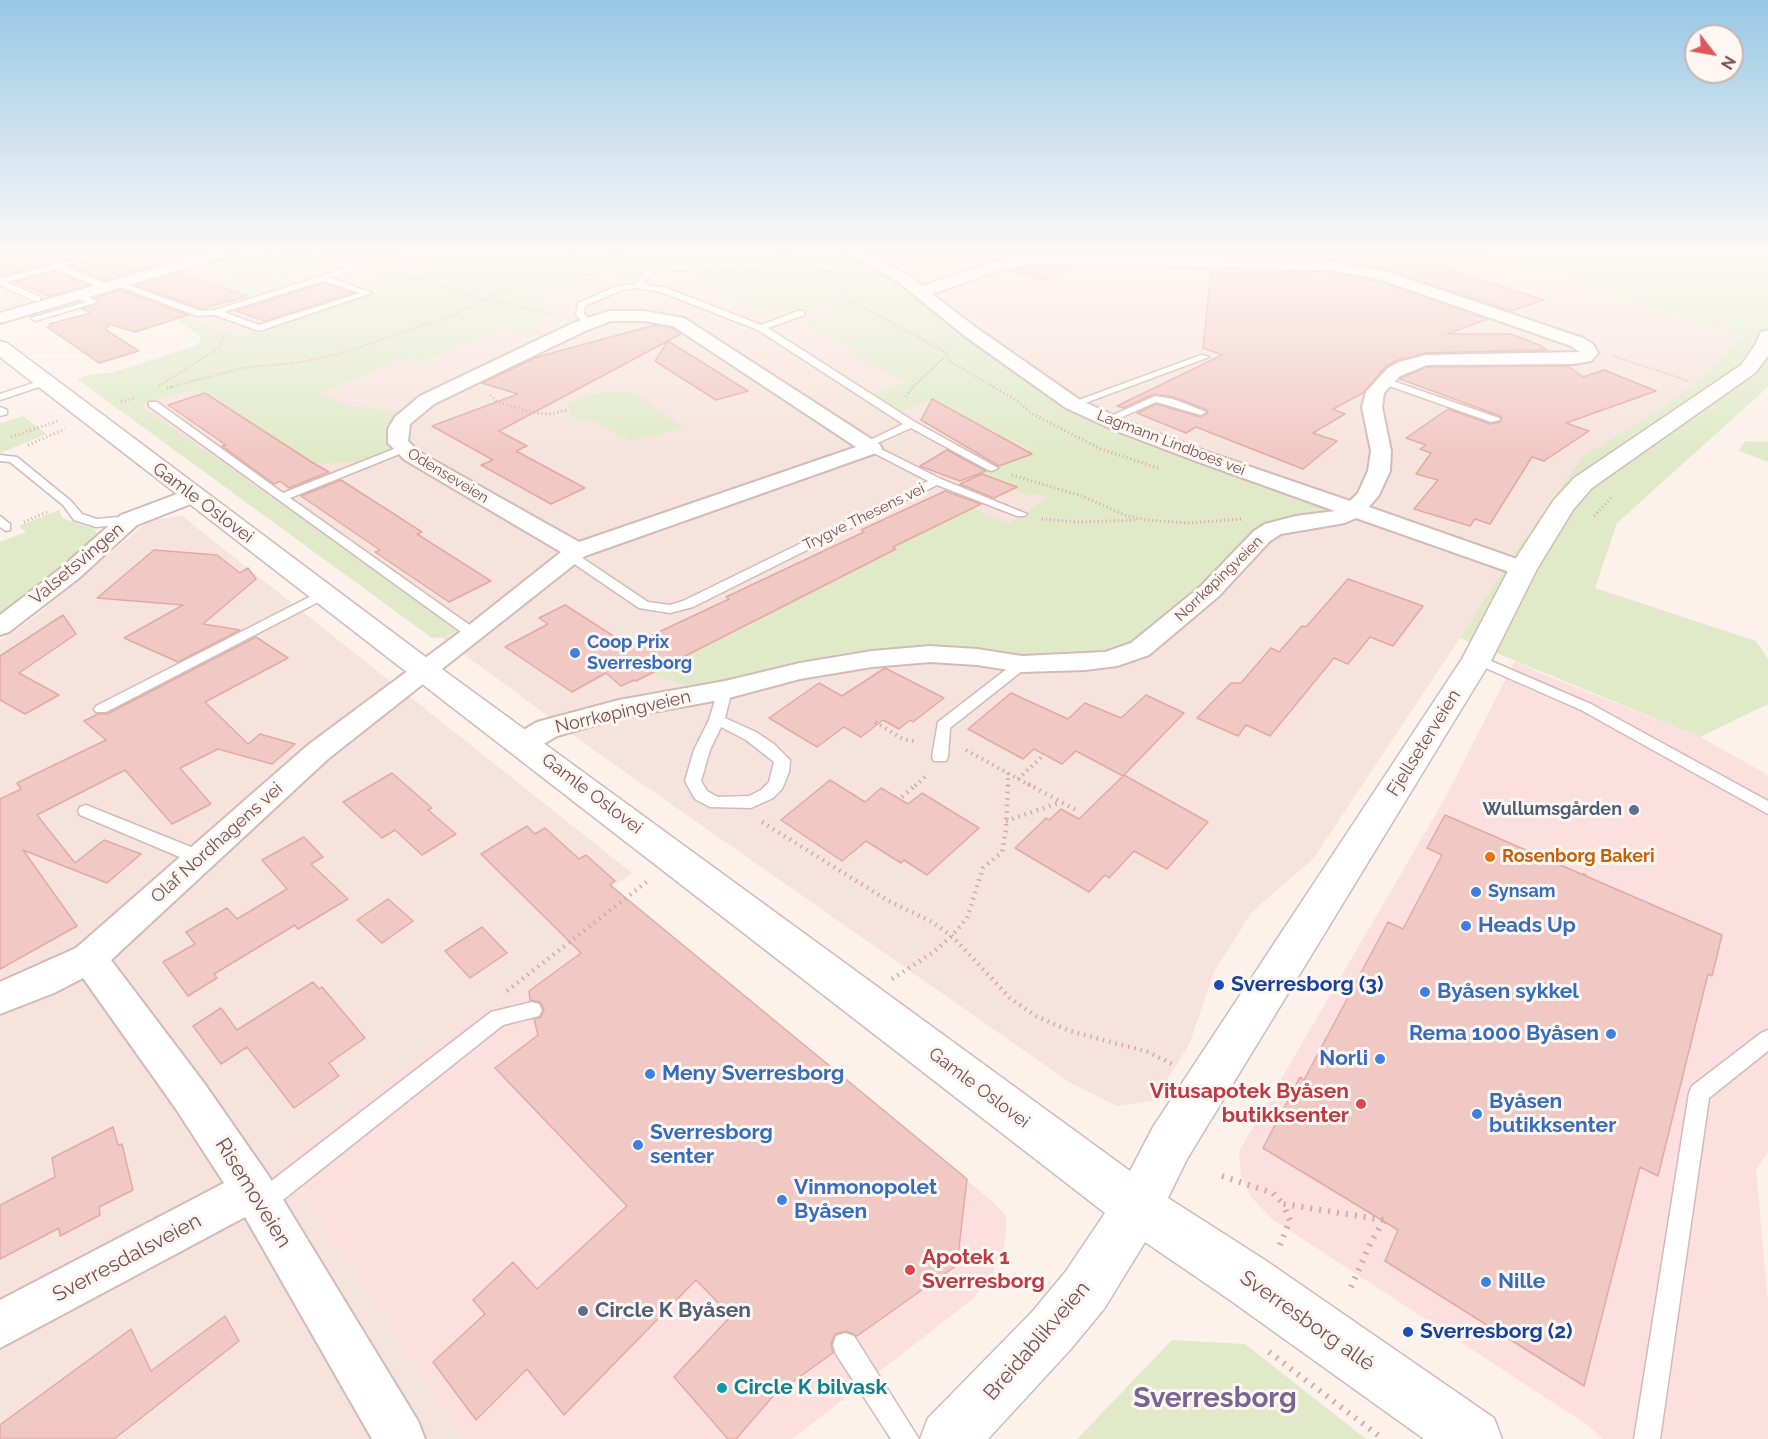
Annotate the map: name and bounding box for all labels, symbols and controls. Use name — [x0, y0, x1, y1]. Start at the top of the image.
north arrow — [1684, 24, 1744, 84]
text: N — [1717, 52, 1739, 73]
street label: Lagmann Lindboes vei — [1094, 406, 1248, 480]
street label: Odenseveien — [404, 445, 492, 507]
street label: Gamle Oslovei — [148, 458, 258, 548]
street label: Trygve Thesens vei — [800, 480, 928, 554]
street label: Valsetsvingen — [26, 518, 128, 610]
street label: Norrkøpingveien — [1171, 532, 1267, 626]
place label: Coop Prix Sverresborg — [587, 632, 692, 674]
marker: Coop Prix Sverresborg — [568, 646, 582, 660]
street label: Norrkøpingveien — [553, 686, 693, 738]
street label: Fjellseterveien — [1383, 686, 1465, 800]
street label: Gamle Oslovei — [537, 749, 647, 839]
street label: Olaf Nordhagens vei — [147, 778, 287, 908]
place label: Wullumsgården — [1483, 799, 1622, 821]
marker: Wullumsgården — [1627, 803, 1641, 817]
place label: Rosenborg Bakeri — [1502, 846, 1655, 868]
marker: Rosenborg Bakeri — [1483, 850, 1497, 864]
place label: Synsam — [1488, 881, 1555, 903]
marker: Synsam — [1469, 885, 1483, 899]
place label: Heads Up — [1478, 913, 1576, 939]
marker: Heads Up — [1459, 919, 1473, 933]
place label: Sverresborg (3) — [1231, 972, 1383, 998]
marker: Sverresborg (3) — [1212, 978, 1226, 992]
place label: Byåsen sykkel — [1437, 979, 1579, 1005]
marker: Byåsen sykkel — [1418, 985, 1432, 999]
place label: Rema 1000 Byåsen — [1409, 1021, 1599, 1047]
marker: Rema 1000 Byåsen — [1604, 1027, 1618, 1041]
street label: Gamle Oslovei — [924, 1043, 1034, 1133]
place label: Norli — [1319, 1046, 1368, 1072]
marker: Norli — [1373, 1052, 1387, 1066]
place label: Meny Sverresborg — [662, 1061, 844, 1087]
marker: Meny Sverresborg — [643, 1067, 657, 1081]
place label: Vitusapotek Byåsen butikksenter — [1150, 1079, 1349, 1129]
place label: Byåsen butikksenter — [1489, 1089, 1616, 1139]
marker: Vitusapotek Byåsen butikksenter — [1354, 1097, 1368, 1111]
marker: Byåsen butikksenter — [1470, 1107, 1484, 1121]
place label: Sverresborg senter — [650, 1120, 773, 1170]
street label: Risemoveien — [209, 1134, 297, 1252]
marker: Sverresborg senter — [631, 1138, 645, 1152]
place label: Vinmonopolet Byåsen — [794, 1175, 937, 1225]
marker: Vinmonopolet Byåsen — [775, 1193, 789, 1207]
street label: Sverresdalsveien — [48, 1208, 206, 1308]
place label: Apotek 1 Sverresborg — [922, 1245, 1045, 1295]
marker: Apotek 1 Sverresborg — [903, 1263, 917, 1277]
street label: Sverresborg allé — [1235, 1265, 1379, 1377]
place label: Nille — [1498, 1269, 1545, 1295]
marker: Nille — [1479, 1275, 1493, 1289]
street label: Breidablikveien — [979, 1276, 1095, 1406]
place label: Circle K Byåsen — [595, 1298, 751, 1324]
marker: Circle K Byåsen — [576, 1304, 590, 1318]
place label: Sverresborg (2) — [1420, 1319, 1573, 1345]
marker: Sverresborg (2) — [1401, 1325, 1415, 1339]
place label: Circle K bilvask — [734, 1375, 887, 1401]
marker: Circle K bilvask — [715, 1381, 729, 1395]
district label: Sverresborg — [1133, 1382, 1297, 1416]

